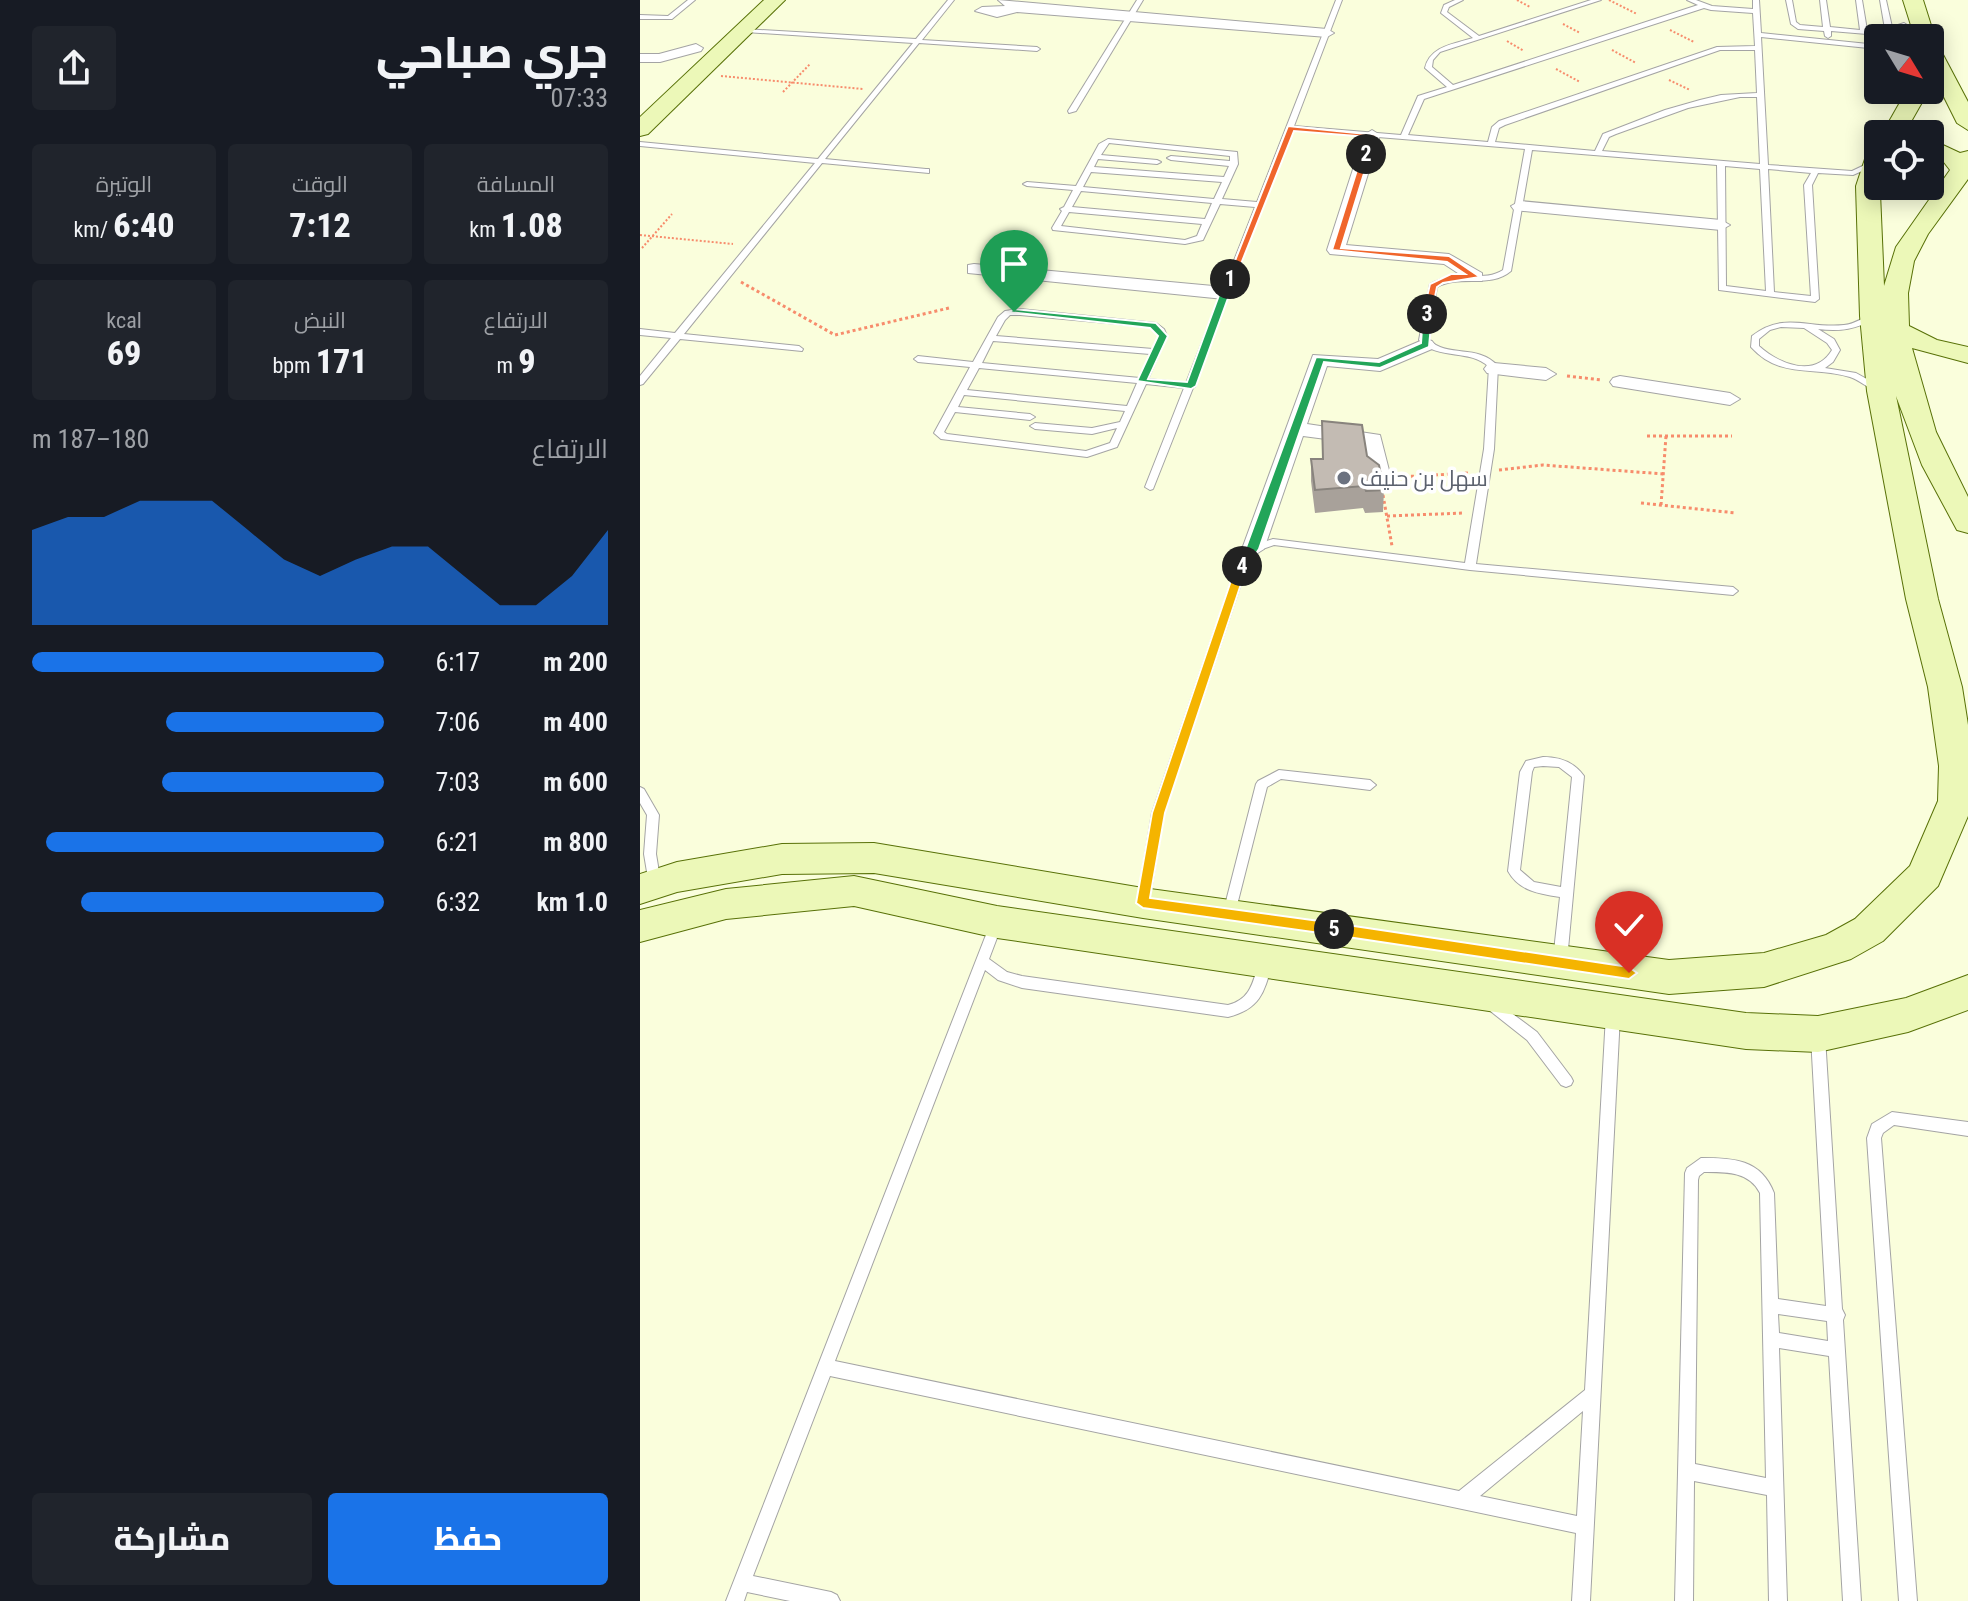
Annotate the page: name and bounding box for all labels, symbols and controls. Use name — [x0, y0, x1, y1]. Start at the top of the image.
north arrow — [1864, 24, 1944, 104]
map controls — [1864, 24, 1944, 200]
button: share — [32, 26, 116, 110]
text: جري صباحي — [376, 27, 608, 79]
text: 07:33 — [551, 83, 608, 113]
button: locate — [1864, 120, 1944, 200]
pin: 2 — [1346, 134, 1386, 174]
text: 2 — [1360, 141, 1372, 166]
text: الوتيرة — [96, 172, 152, 197]
text: الوقت — [292, 172, 348, 197]
text: المسافة — [477, 172, 555, 197]
text: 6:40 — [113, 205, 175, 245]
text: 7:12 — [289, 205, 351, 245]
text: 1.08 — [501, 205, 563, 245]
text: /km — [73, 217, 113, 242]
text: km — [469, 217, 501, 242]
pin — [980, 230, 1048, 312]
icon: arrive — [992, 242, 1036, 286]
pin: 1 — [1210, 259, 1250, 299]
text: 1 — [1224, 266, 1236, 291]
pin: 3 — [1407, 294, 1447, 334]
text: 3 — [1421, 301, 1433, 326]
text: kcal — [106, 308, 142, 333]
text: النبض — [294, 308, 346, 333]
text: الارتفاع — [484, 308, 548, 333]
text: 69 — [107, 333, 141, 373]
text: 171 — [316, 341, 368, 381]
text: 9 — [518, 341, 535, 381]
text: bpm — [272, 353, 316, 378]
text: m — [497, 353, 518, 378]
text: 180–187 m — [32, 424, 149, 454]
text: الارتفاع — [532, 434, 608, 464]
place label: سهل بن حنيف — [1360, 466, 1488, 492]
marker: سهل بن حنيف — [1335, 469, 1353, 487]
pin: 4 — [1222, 546, 1262, 586]
text: 4 — [1236, 553, 1248, 578]
text: 6:17 — [435, 647, 480, 677]
text: 200 m — [543, 647, 608, 677]
text: 7:06 — [435, 707, 480, 737]
text: 400 m — [543, 707, 608, 737]
text: 7:03 — [435, 767, 480, 797]
text: 600 m — [543, 767, 608, 797]
text: 6:21 — [435, 827, 480, 857]
text: 800 m — [543, 827, 608, 857]
text: 6:32 — [435, 887, 480, 917]
text: 1.0 km — [536, 887, 608, 917]
pin — [1595, 891, 1663, 973]
icon: check — [1607, 903, 1651, 947]
pin: 5 — [1314, 909, 1354, 949]
text: 5 — [1328, 916, 1340, 941]
button: مشاركة — [32, 1493, 312, 1585]
button: حفظ — [328, 1493, 608, 1585]

